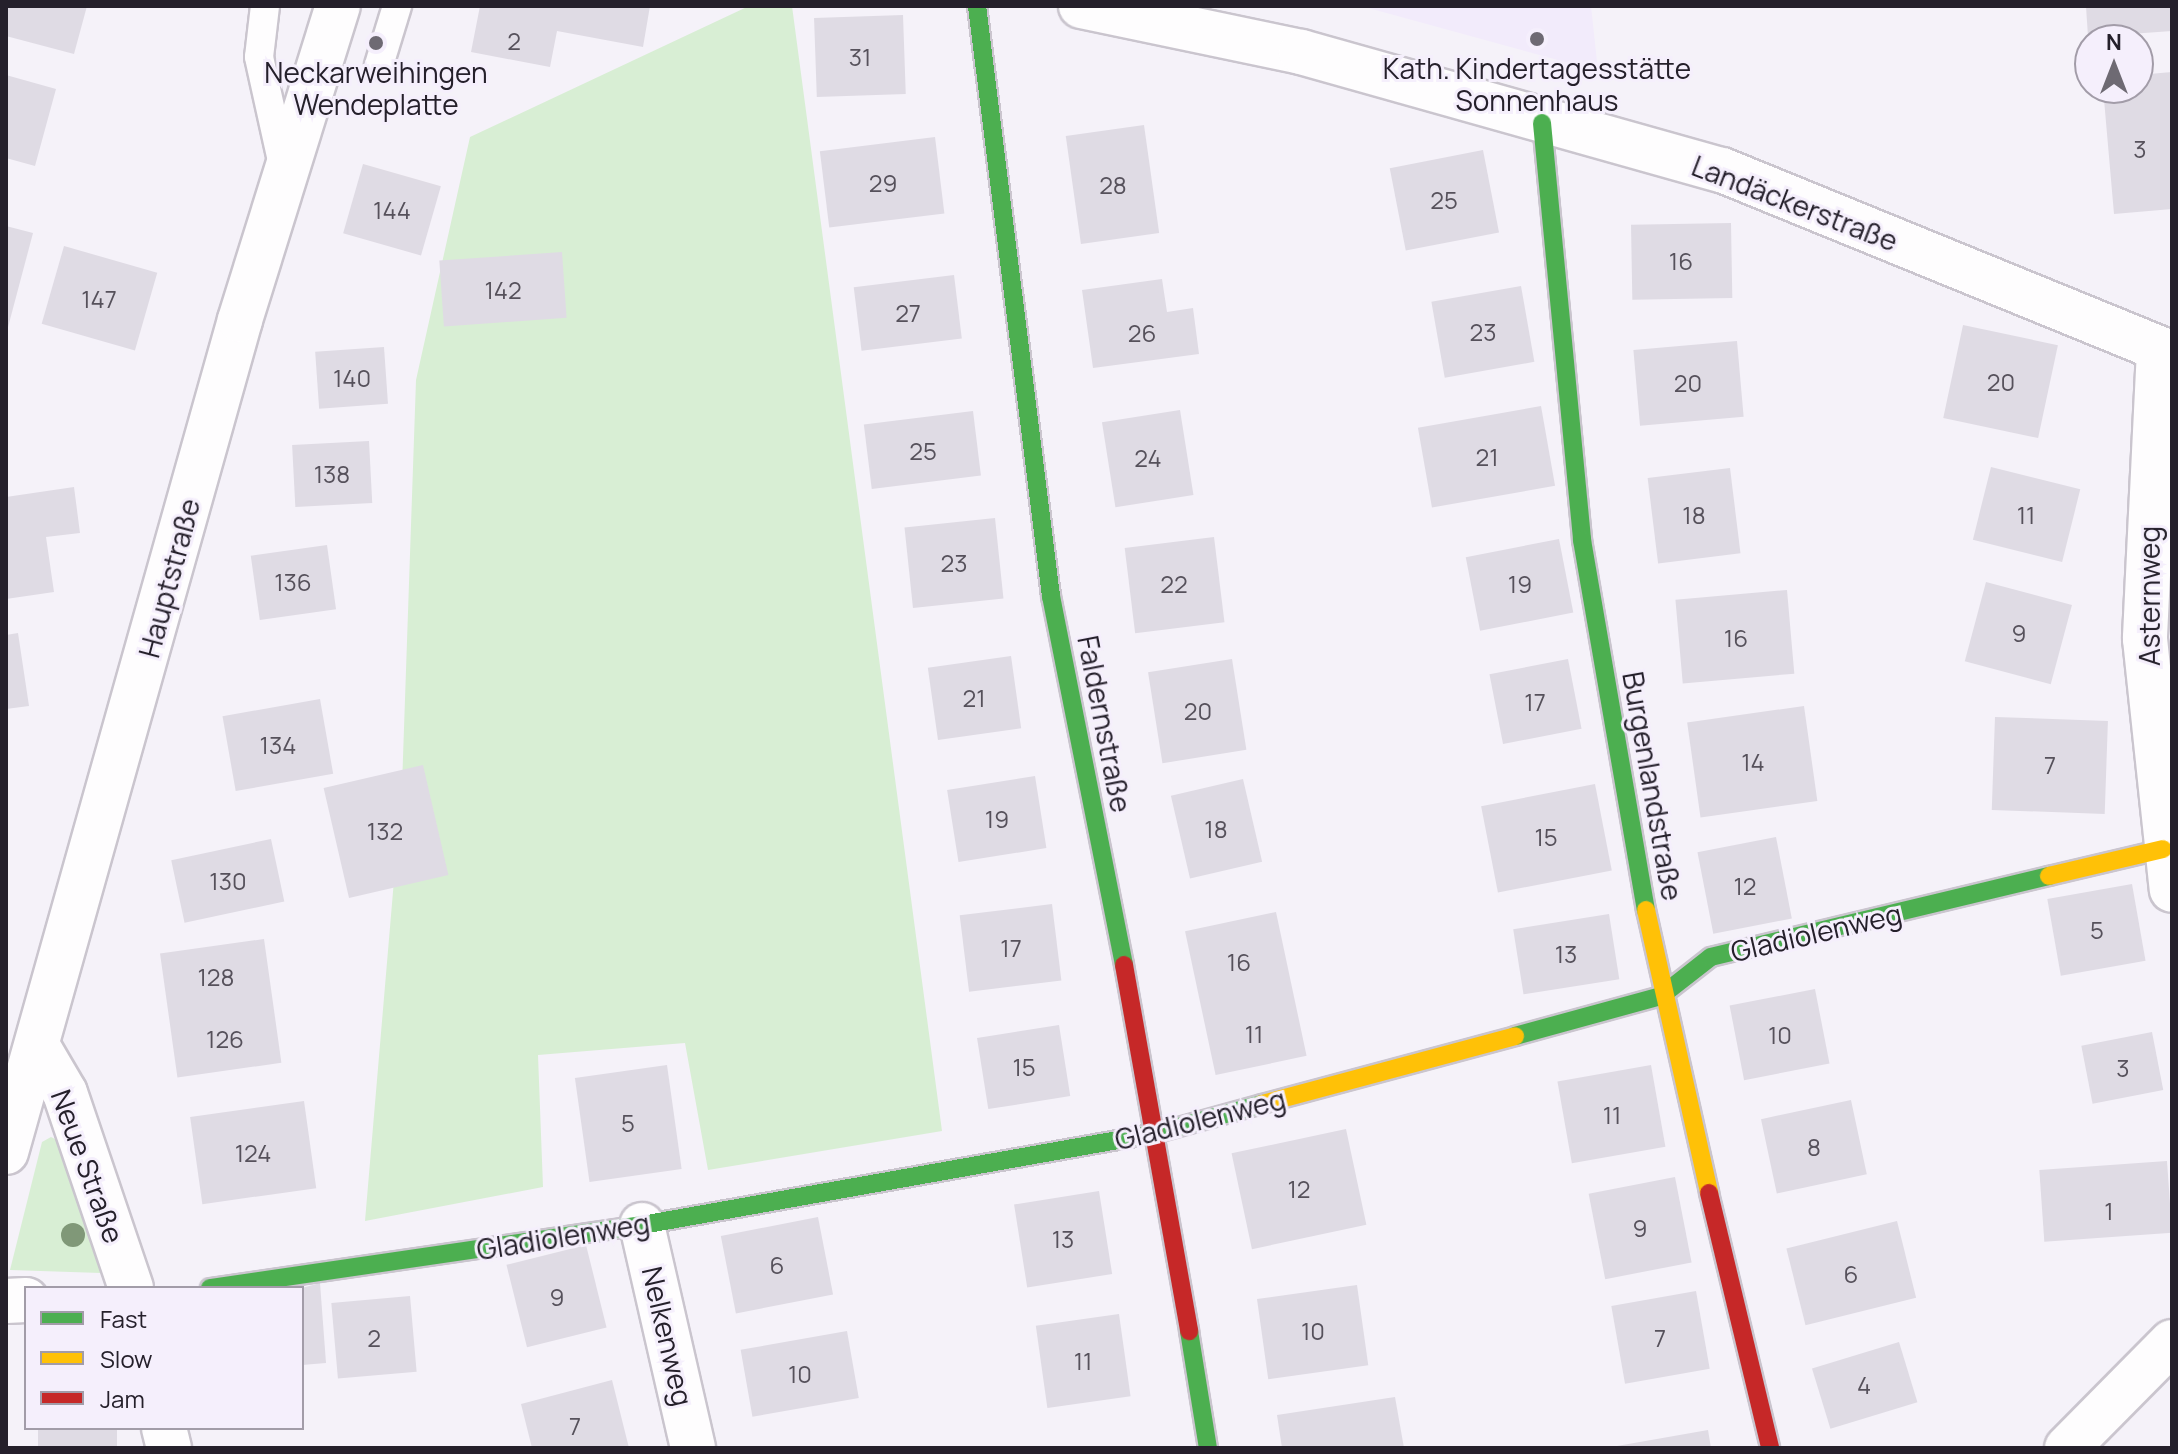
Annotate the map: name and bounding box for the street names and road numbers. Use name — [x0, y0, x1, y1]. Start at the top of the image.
street label: Landäckerstraße — [1687, 148, 1903, 258]
street label: Hauptstraße — [132, 495, 206, 661]
street label: Asternweg — [2132, 526, 2166, 666]
street label: Faldernstraße — [1071, 633, 1139, 815]
street label: Burgenlandstraße — [1616, 669, 1690, 903]
street label: Gladiolenweg — [1727, 896, 1905, 968]
street label: Gladiolenweg — [1111, 1082, 1289, 1156]
street label: Neue Straße — [45, 1085, 131, 1247]
street label: Gladiolenweg — [474, 1206, 652, 1266]
street label: Nelkenweg — [636, 1263, 700, 1409]

